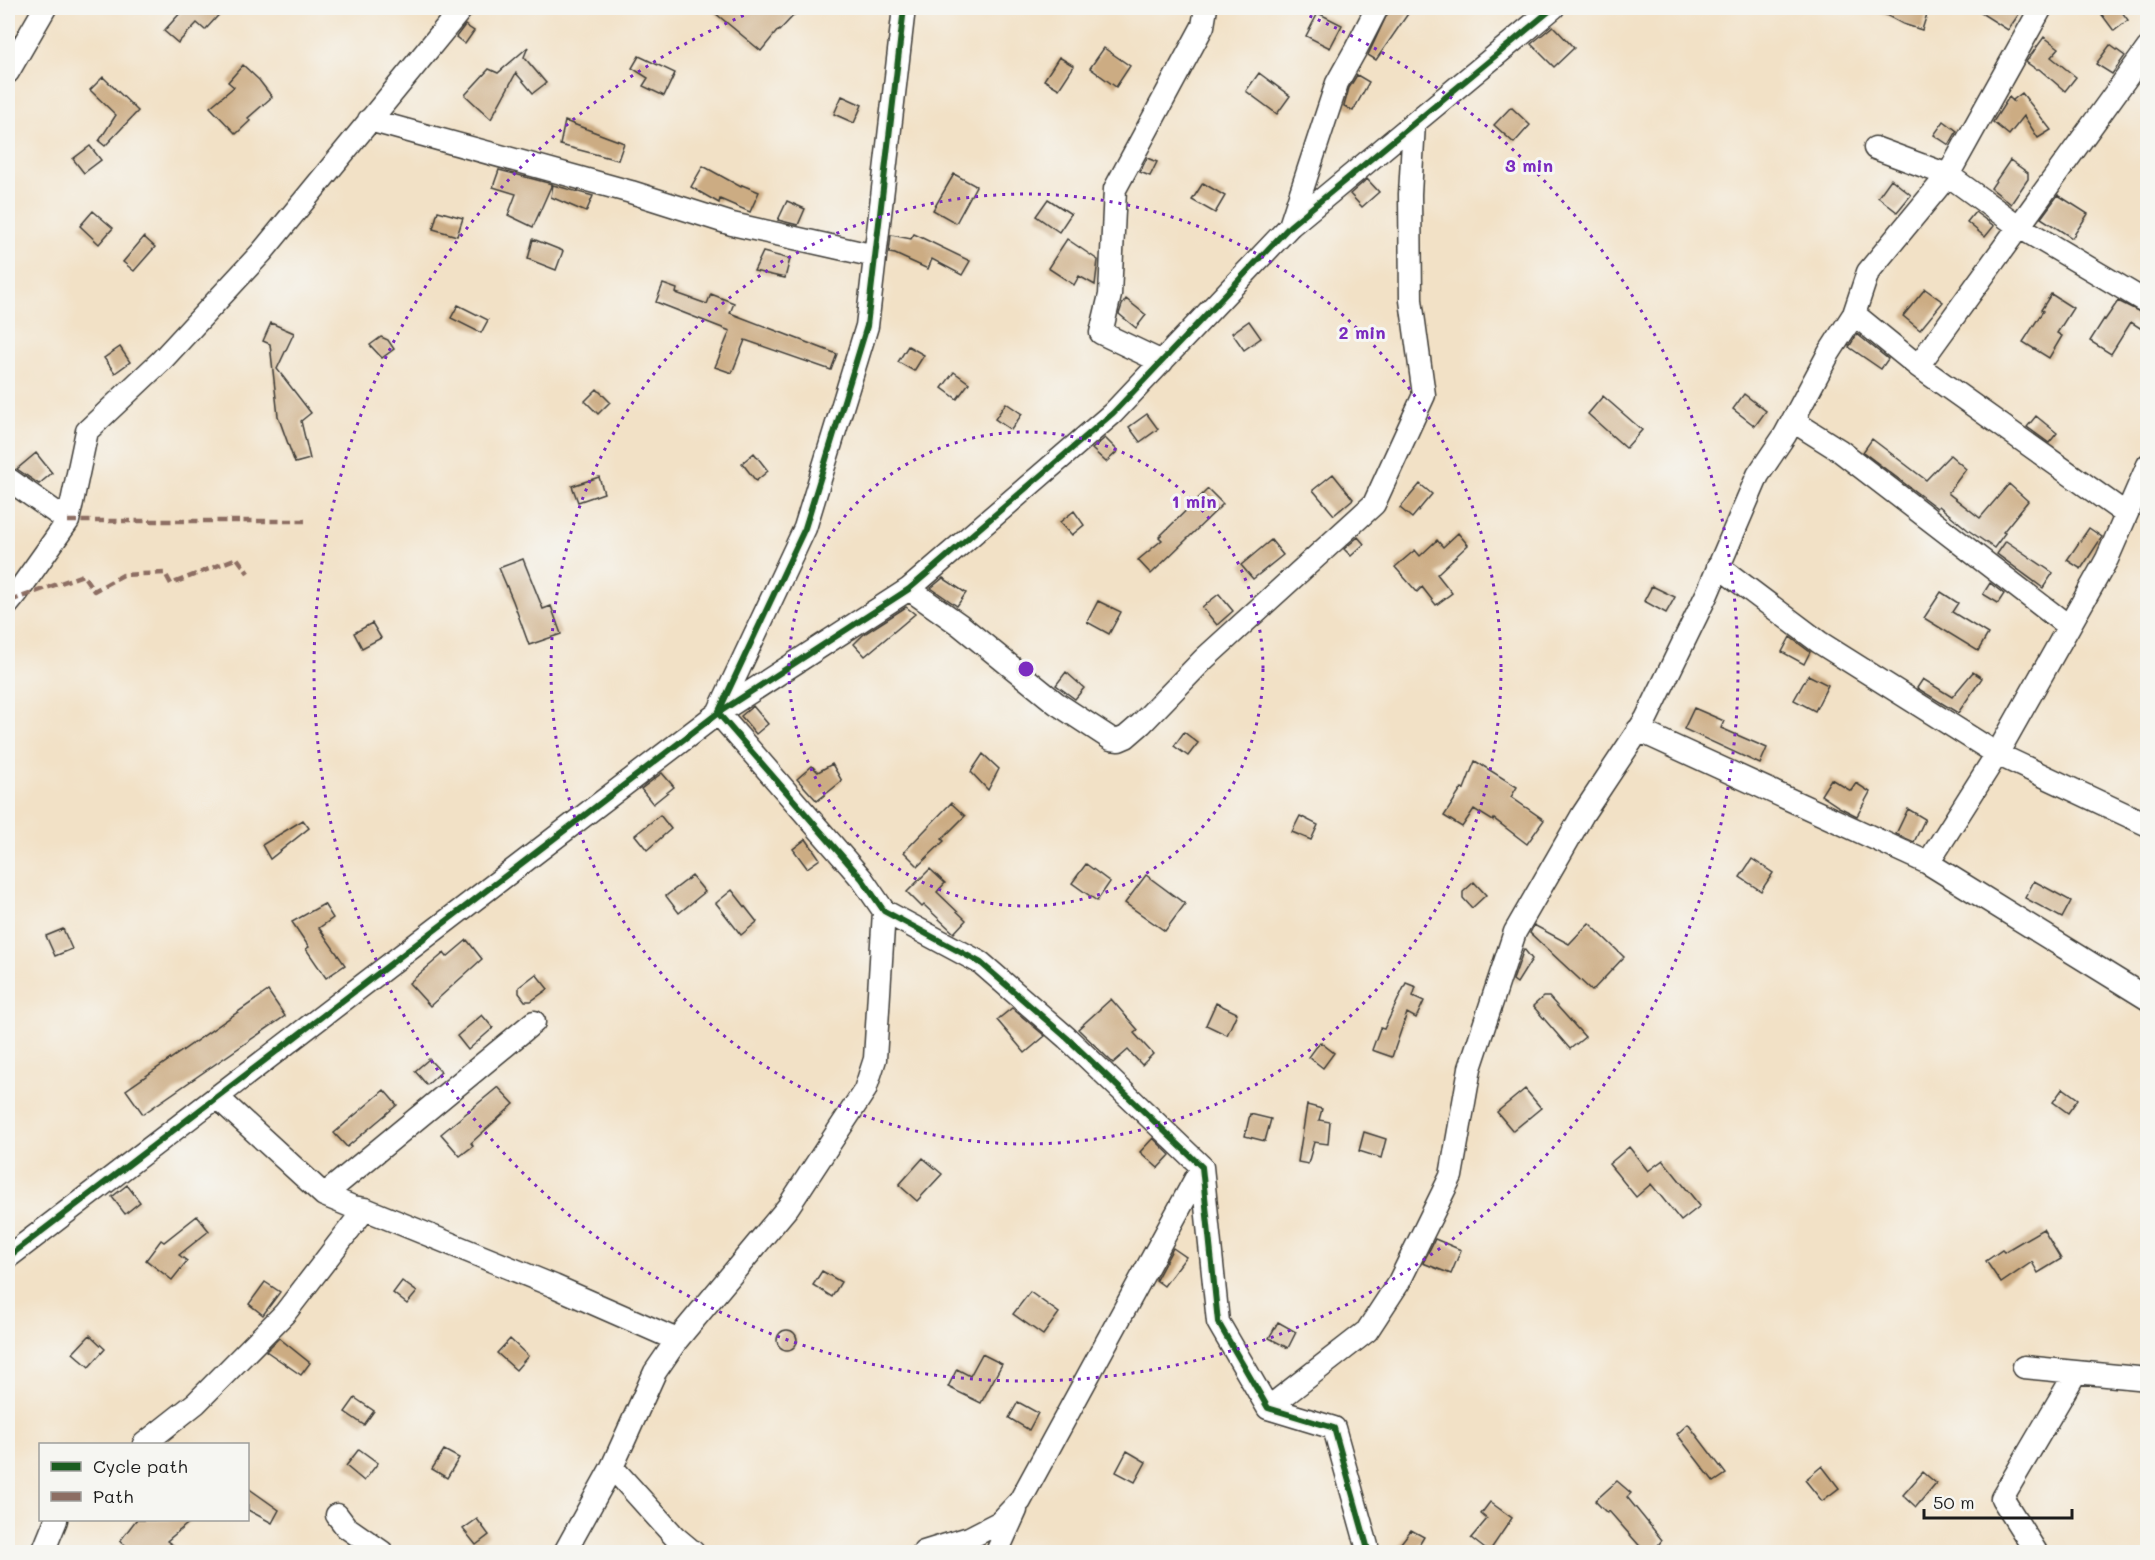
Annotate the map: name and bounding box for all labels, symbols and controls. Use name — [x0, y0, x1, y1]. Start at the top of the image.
text: 3 min — [1505, 153, 1553, 177]
text: 2 min — [1338, 320, 1386, 344]
text: 1 min — [1171, 489, 1217, 513]
centre of rings — [1016, 659, 1036, 679]
legend — [39, 1443, 249, 1521]
text: Cycle path — [93, 1454, 188, 1478]
scale bar — [1924, 1482, 2072, 1520]
text: Path — [93, 1484, 133, 1508]
text: 50 m — [1933, 1490, 1975, 1514]

